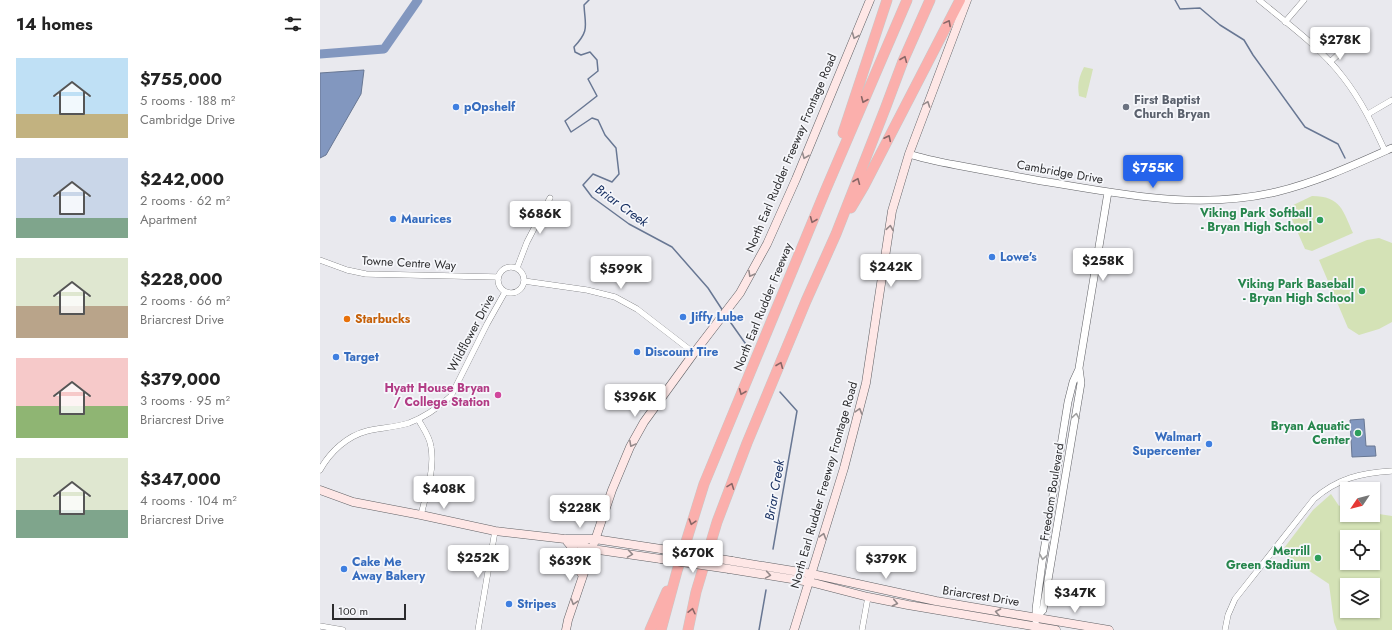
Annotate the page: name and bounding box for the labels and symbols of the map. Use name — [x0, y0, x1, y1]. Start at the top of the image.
one-way arrow — [944, 20, 951, 27]
pin: $278K — [1312, 27, 1368, 61]
one-way arrow — [852, 32, 860, 40]
street label: North Earl Rudder Freeway Frontage Road — [741, 51, 841, 255]
one-way arrow — [899, 56, 907, 63]
place label: First Baptist Church Bryan — [1134, 91, 1210, 123]
one-way arrow — [861, 96, 869, 104]
place label: pOpshelf — [464, 98, 516, 116]
one-way arrow — [923, 100, 931, 107]
marker: pOpshelf — [451, 102, 461, 112]
marker: First Baptist Church Bryan — [1121, 102, 1131, 112]
one-way arrow — [883, 135, 891, 143]
one-way arrow — [802, 153, 810, 160]
pin: $755K — [1125, 155, 1181, 189]
street label: Cambridge Drive — [1015, 156, 1105, 188]
one-way arrow — [852, 177, 860, 184]
water label: Briar Creek — [591, 180, 652, 231]
pin: $686K — [512, 201, 568, 235]
place label: Viking Park Softball - Bryan High School — [1199, 204, 1312, 236]
place label: Maurices — [401, 210, 452, 228]
marker: Maurices — [388, 214, 398, 224]
marker: Viking Park Softball - Bryan High School — [1315, 215, 1325, 225]
one-way arrow — [810, 217, 818, 224]
one-way arrow — [885, 225, 894, 231]
street label: North Earl Rudder Freeway — [729, 239, 797, 374]
place label: Lowe's — [1000, 248, 1037, 266]
pin: $258K — [1075, 248, 1131, 282]
street label: Towne Centre Way — [362, 252, 457, 274]
marker: Lowe's — [987, 252, 997, 262]
pin: $242K — [863, 254, 919, 288]
pin: $599K — [593, 256, 649, 290]
one-way arrow — [748, 270, 755, 277]
place label: Viking Park Baseball - Bryan High School — [1237, 275, 1354, 307]
marker: Viking Park Baseball - Bryan High School — [1357, 286, 1367, 296]
street label: Wildflower Drive — [443, 291, 499, 375]
place label: Jiffy Lube — [689, 308, 744, 326]
place label: Starbucks — [355, 310, 411, 328]
marker: Jiffy Lube — [678, 312, 688, 322]
marker: Starbucks — [342, 314, 352, 324]
place label: Discount Tire — [645, 343, 719, 361]
marker: Discount Tire — [632, 347, 642, 357]
place label: Target — [344, 348, 379, 366]
marker: Target — [331, 352, 341, 362]
one-way arrow — [775, 362, 783, 370]
place label: Hyatt House Bryan / College Station — [384, 379, 490, 411]
street label: North Earl Rudder Freeway Frontage Road — [786, 379, 862, 591]
pin: $396K — [607, 384, 663, 418]
one-way arrow — [739, 388, 747, 395]
marker: Hyatt House Bryan / College Station — [493, 390, 503, 400]
one-way arrow — [854, 408, 863, 415]
one-way arrow — [1071, 413, 1080, 419]
place label: Bryan Aquatic Center — [1271, 417, 1350, 449]
place label: Walmart Supercenter — [1132, 428, 1201, 460]
marker: Bryan Aquatic Center — [1353, 428, 1363, 438]
marker: Walmart Supercenter — [1204, 439, 1214, 449]
one-way arrow — [629, 440, 636, 448]
street label: Freedom Boulevard — [1035, 442, 1069, 542]
water label: Briar Creek — [760, 458, 789, 522]
pin: $408K — [416, 476, 472, 510]
one-way arrow — [726, 482, 734, 489]
north arrow — [1340, 482, 1380, 522]
pin: $228K — [552, 495, 608, 529]
one-way arrow — [689, 518, 697, 525]
one-way arrow — [818, 533, 827, 540]
pin: $670K — [665, 540, 721, 574]
place label: Merrill Green Stadium — [1226, 542, 1310, 574]
pin: $252K — [450, 545, 506, 579]
pin: $379K — [858, 546, 914, 580]
pin: $639K — [542, 548, 598, 582]
one-way arrow — [627, 550, 633, 558]
place label: Cake Me Away Bakery — [351, 553, 426, 585]
marker: Merrill Green Stadium — [1313, 553, 1323, 563]
one-way arrow — [1039, 554, 1047, 560]
marker: Cake Me Away Bakery — [339, 564, 349, 574]
one-way arrow — [765, 570, 771, 579]
pin: $347K — [1047, 580, 1103, 614]
street label: Briarcrest Drive — [941, 581, 1021, 611]
place label: Stripes — [517, 595, 557, 613]
one-way arrow — [891, 598, 898, 606]
marker: Stripes — [504, 599, 514, 609]
one-way arrow — [570, 599, 579, 606]
scale bar — [332, 602, 406, 621]
one-way arrow — [687, 608, 696, 615]
one-way arrow — [995, 608, 1001, 616]

